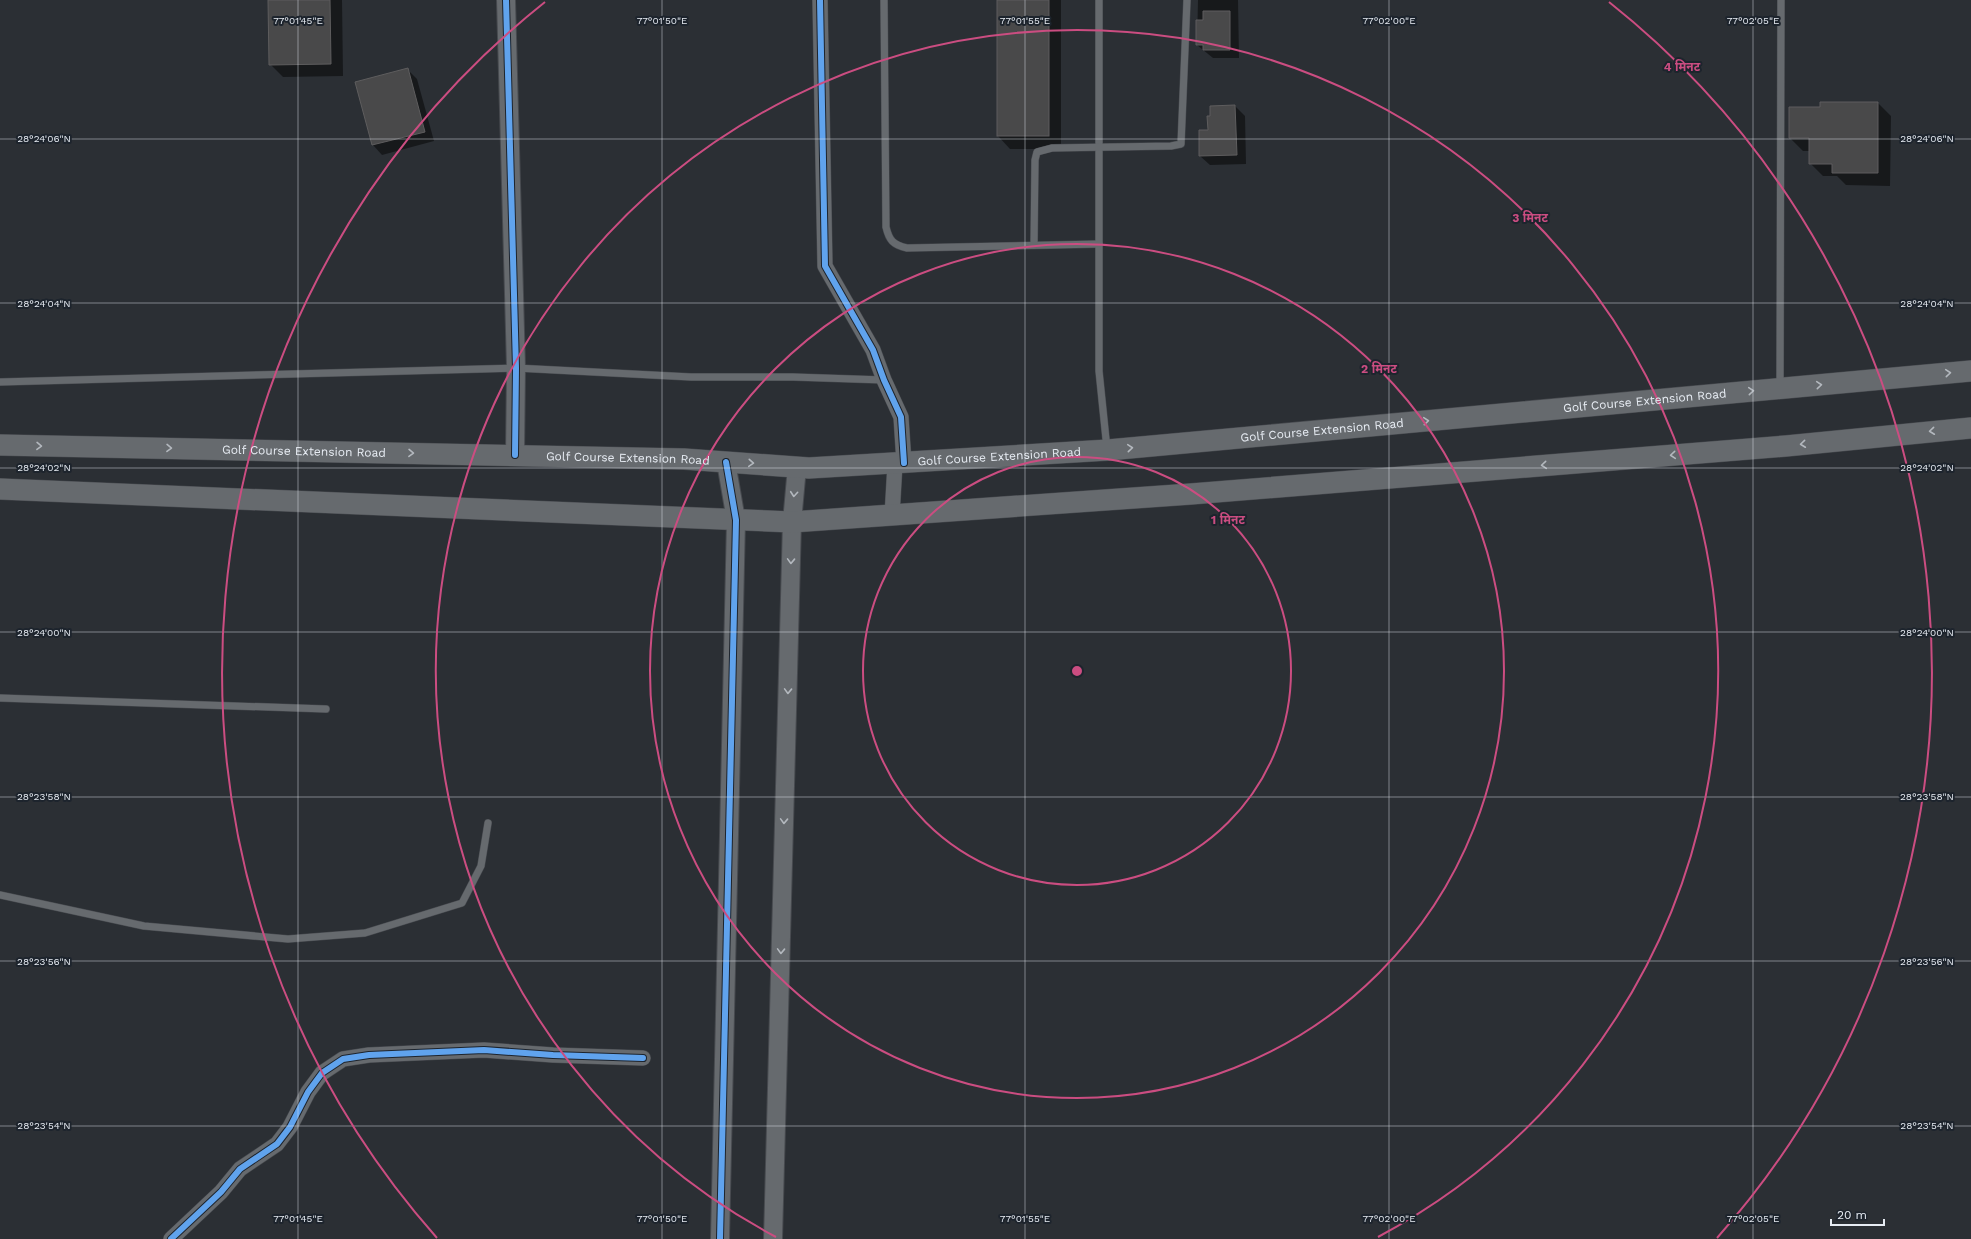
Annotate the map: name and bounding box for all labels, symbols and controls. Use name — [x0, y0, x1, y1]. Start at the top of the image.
text: 77°01'45"E — [273, 15, 323, 26]
text: 77°01'50"E — [637, 15, 687, 26]
text: 77°01'55"E — [1000, 15, 1050, 26]
text: 77°02'00"E — [1362, 15, 1416, 26]
text: 77°02'05"E — [1727, 15, 1779, 26]
text: 4 मिनट — [1664, 59, 1701, 74]
text: 28°24'06"N — [17, 133, 71, 144]
text: 28°24'06"N — [1900, 133, 1954, 144]
text: 3 मिनट — [1512, 210, 1548, 225]
text: 28°24'04"N — [17, 298, 71, 309]
text: 28°24'04"N — [1900, 298, 1954, 309]
text: 2 मिनट — [1361, 361, 1397, 376]
one-way arrow — [1945, 369, 1951, 378]
one-way arrow — [1816, 381, 1822, 390]
street label: Golf Course Extension Road — [1563, 386, 1727, 415]
one-way arrow — [1748, 387, 1754, 396]
street label: Golf Course Extension Road — [1240, 416, 1404, 445]
one-way arrow — [1423, 417, 1429, 426]
one-way arrow — [1929, 427, 1935, 436]
one-way arrow — [1800, 439, 1806, 448]
one-way arrow — [36, 442, 42, 450]
street label: Golf Course Extension Road — [222, 443, 386, 460]
one-way arrow — [166, 444, 172, 453]
one-way arrow — [1127, 444, 1133, 453]
street label: Golf Course Extension Road — [917, 445, 1081, 468]
one-way arrow — [408, 449, 414, 457]
street label: Golf Course Extension Road — [546, 449, 710, 468]
one-way arrow — [1670, 450, 1676, 459]
one-way arrow — [748, 459, 754, 468]
one-way arrow — [1541, 461, 1547, 470]
text: 28°24'02"N — [17, 462, 71, 473]
text: 28°24'02"N — [1900, 462, 1954, 473]
one-way arrow — [790, 491, 799, 497]
text: 1 मिनट — [1211, 512, 1245, 527]
one-way arrow — [787, 558, 795, 564]
text: 28°24'00"N — [17, 627, 71, 638]
text: 28°24'00"N — [1900, 627, 1954, 638]
centre of rings — [1070, 664, 1084, 678]
one-way arrow — [783, 688, 792, 694]
text: 28°23'58"N — [17, 791, 71, 802]
text: 28°23'58"N — [1900, 791, 1954, 802]
one-way arrow — [780, 818, 788, 824]
one-way arrow — [777, 948, 785, 954]
text: 28°23'56"N — [17, 956, 71, 967]
text: 28°23'56"N — [1900, 956, 1954, 967]
text: 28°23'54"N — [17, 1120, 71, 1131]
text: 28°23'54"N — [1900, 1120, 1954, 1131]
scale bar — [1831, 1201, 1884, 1227]
text: 20 m — [1837, 1208, 1867, 1222]
text: 77°01'45"E — [273, 1213, 323, 1224]
text: 77°01'50"E — [637, 1213, 687, 1224]
text: 77°01'55"E — [1000, 1213, 1050, 1224]
text: 77°02'00"E — [1362, 1213, 1416, 1224]
text: 77°02'05"E — [1727, 1213, 1779, 1224]

